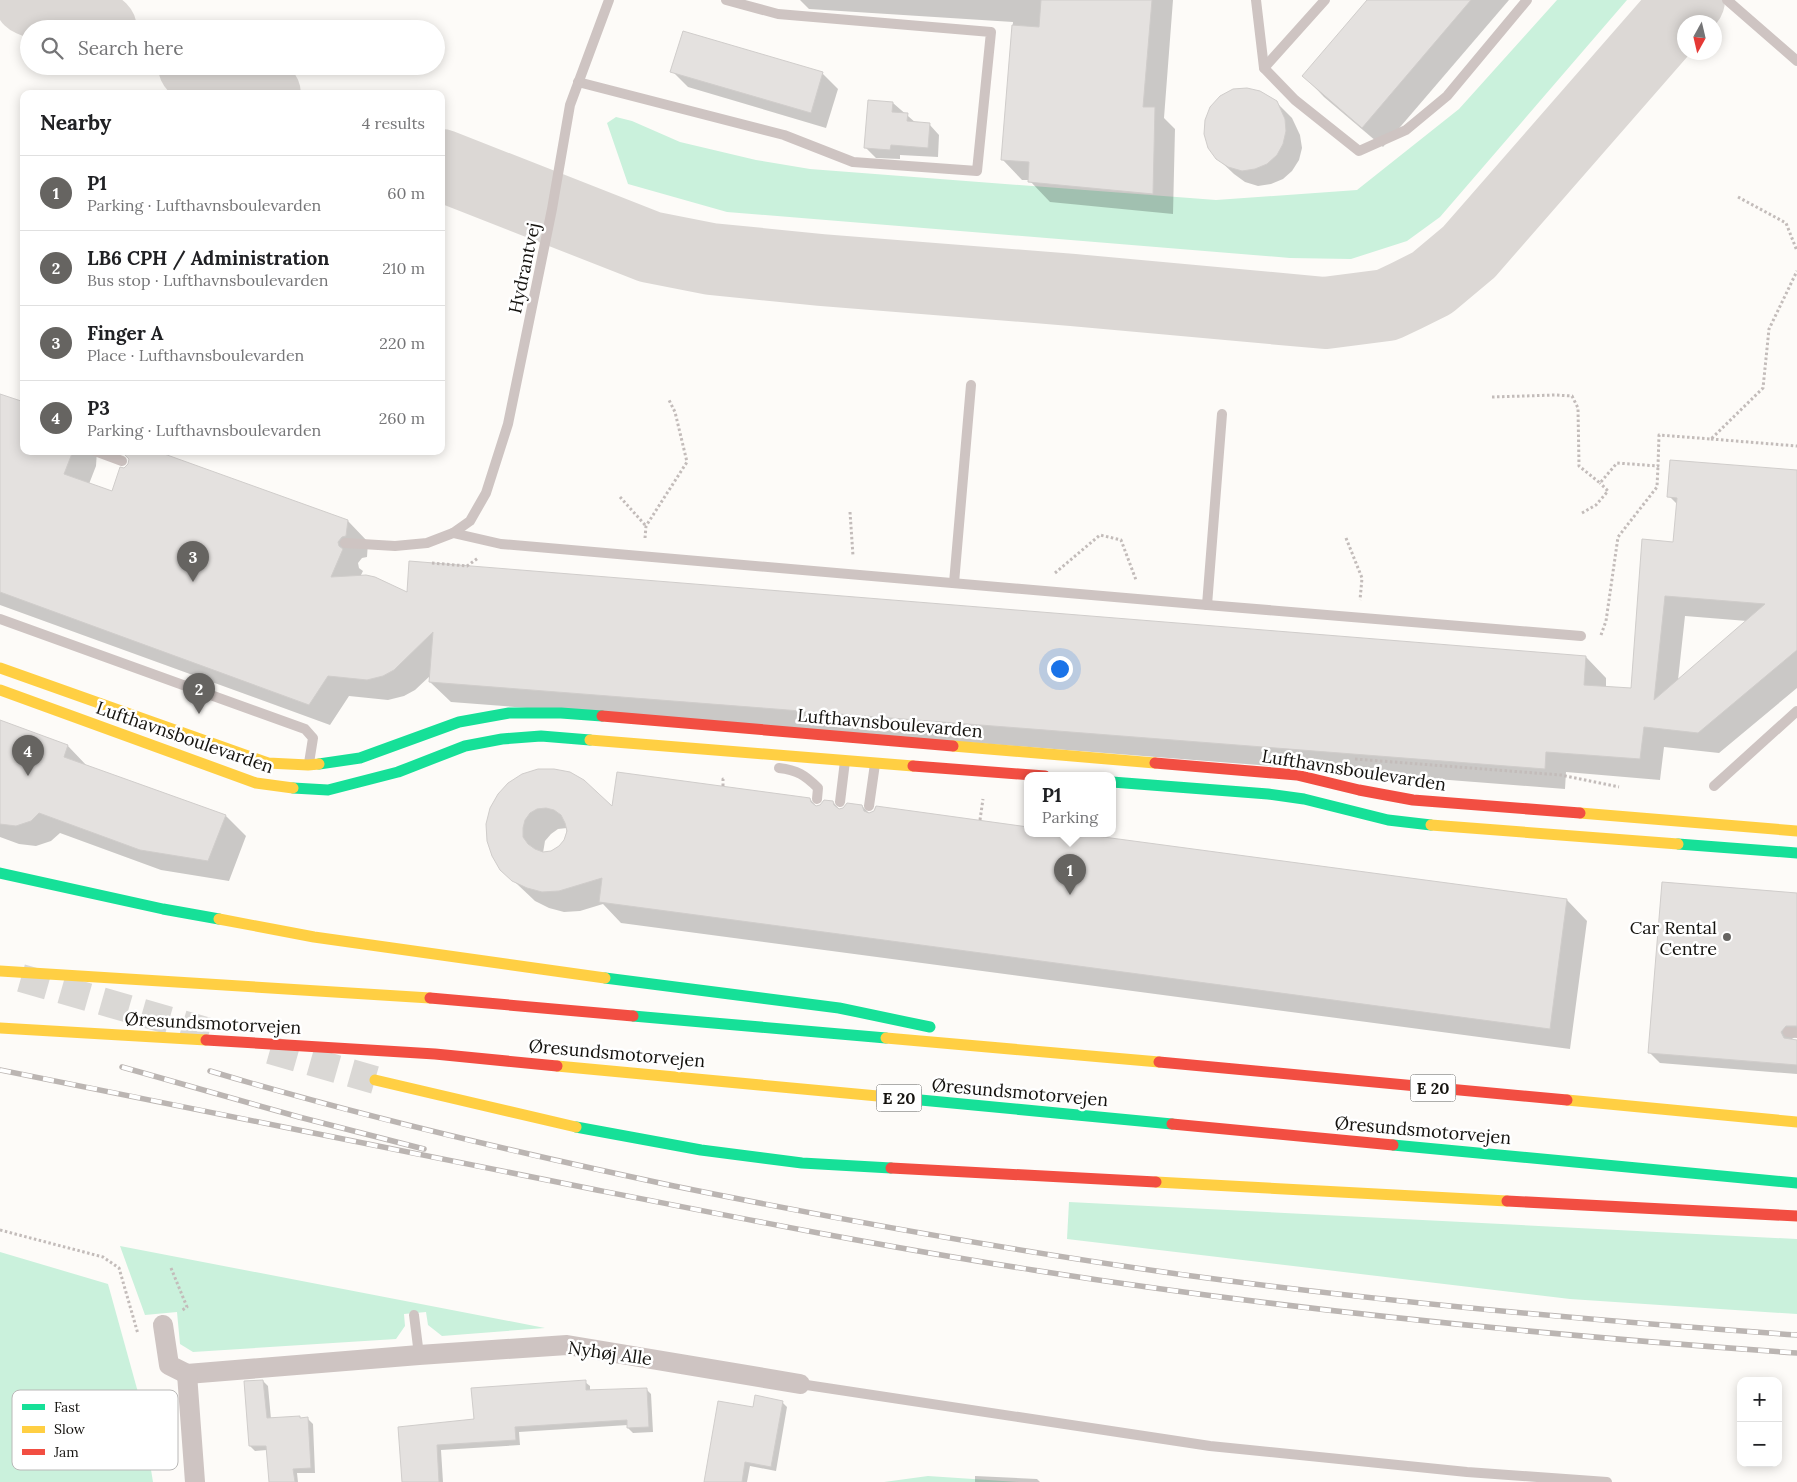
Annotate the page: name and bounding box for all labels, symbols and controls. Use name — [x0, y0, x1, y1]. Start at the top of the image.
north arrow — [1677, 15, 1722, 60]
search box — [20, 20, 445, 75]
icon: search — [38, 34, 66, 62]
text: Search here — [78, 36, 184, 60]
text: Nearby — [40, 109, 111, 136]
text: 4 results — [362, 113, 425, 133]
text: P1 — [87, 171, 107, 195]
text: 1 — [53, 183, 59, 203]
text: 60 m — [387, 183, 425, 203]
text: Parking · Lufthavnsboulevarden — [87, 195, 321, 215]
street label: Hydrantvej — [503, 220, 545, 316]
text: LB6 CPH / Administration — [87, 246, 329, 270]
text: 2 — [52, 258, 60, 278]
text: 210 m — [382, 258, 425, 278]
text: Bus stop · Lufthavnsboulevarden — [87, 270, 329, 290]
text: Finger A — [87, 321, 163, 345]
text: 3 — [52, 333, 60, 353]
text: 220 m — [379, 333, 425, 353]
text: Place · Lufthavnsboulevarden — [87, 345, 304, 365]
text: P3 — [87, 396, 110, 420]
text: 4 — [52, 408, 60, 428]
text: 260 m — [379, 408, 425, 428]
text: Parking · Lufthavnsboulevarden — [87, 420, 321, 440]
pin: 3 — [177, 541, 209, 582]
your location — [1047, 656, 1073, 682]
pin: 2 — [183, 673, 215, 714]
street label: Lufthavnsboulevarden — [93, 696, 277, 778]
street label: Lufthavnsboulevarden — [796, 703, 984, 743]
pin: 4 — [12, 735, 44, 776]
street label: Lufthavnsboulevarden — [1260, 744, 1448, 796]
popup — [1024, 772, 1116, 837]
text: P1 — [1042, 783, 1062, 807]
text: Parking — [1042, 807, 1098, 827]
pin: 1 — [1054, 854, 1086, 895]
place label: Car Rental Centre — [1630, 916, 1717, 960]
marker: Car Rental Centre — [1721, 931, 1733, 943]
street label: Øresundsmotorvejen — [124, 1007, 302, 1039]
street label: Øresundsmotorvejen — [528, 1034, 706, 1072]
street label: Øresundsmotorvejen — [931, 1073, 1109, 1111]
road number: E 20 — [1410, 1074, 1456, 1102]
road number: E 20 — [876, 1084, 922, 1112]
street label: Øresundsmotorvejen — [1334, 1111, 1512, 1149]
street label: Nyhøj Alle — [567, 1336, 654, 1370]
map controls — [1737, 1377, 1782, 1467]
button: + — [1737, 1377, 1782, 1422]
legend — [12, 1390, 178, 1470]
text: Fast — [54, 1398, 81, 1416]
text: Slow — [54, 1420, 86, 1438]
button: − — [1737, 1422, 1782, 1467]
text: Jam — [53, 1443, 79, 1461]

